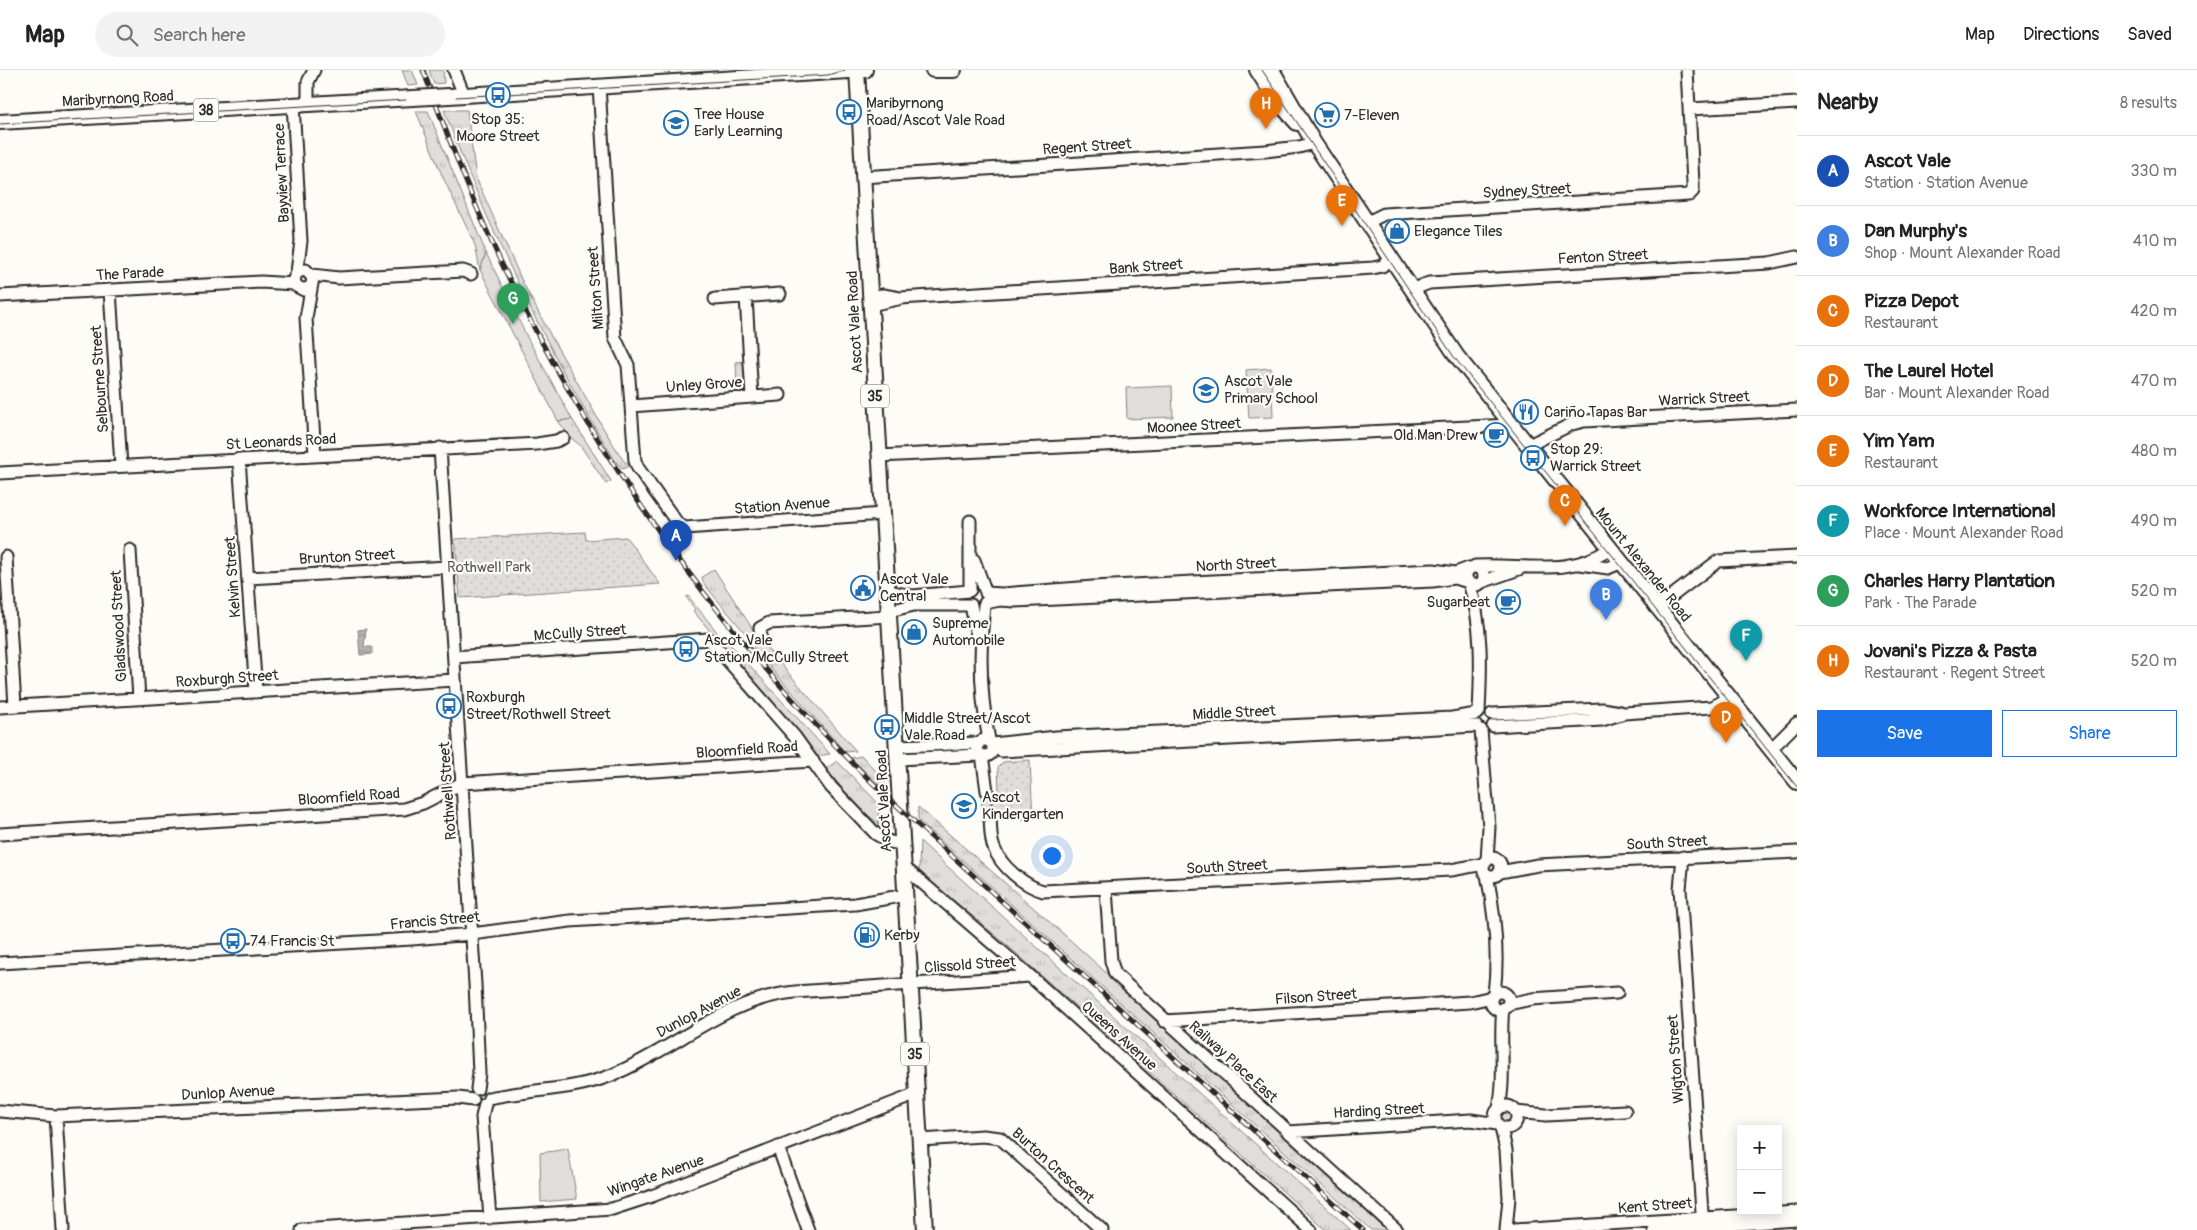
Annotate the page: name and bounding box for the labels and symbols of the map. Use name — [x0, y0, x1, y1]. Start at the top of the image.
bus stop icon: Stop 35: Moore Street — [485, 82, 511, 108]
street label: Maribyrnong Road — [62, 87, 174, 111]
pin: H — [1250, 88, 1282, 129]
place label: Maribyrnong Road/Ascot Vale Road — [866, 94, 1005, 130]
road number: 38 — [194, 98, 218, 122]
bus stop icon: Maribyrnong Road/Ascot Vale Road — [836, 99, 862, 125]
supermarket icon: 7-Eleven — [1314, 102, 1340, 128]
place label: Tree House Early Learning — [694, 105, 783, 141]
place label: 7-Eleven — [1344, 106, 1399, 125]
place label: Stop 35: Moore Street — [456, 110, 541, 146]
school or university icon: Tree House Early Learning — [663, 110, 689, 136]
street label: Bayview Terrace — [270, 122, 294, 223]
street label: Regent Street — [1042, 134, 1133, 160]
street label: Sydney Street — [1482, 179, 1573, 203]
pin: E — [1326, 185, 1358, 226]
shop icon: Elegance Tiles — [1384, 218, 1410, 244]
place label: Elegance Tiles — [1414, 222, 1503, 241]
street label: Milton Street — [584, 245, 608, 330]
street label: Fenton Street — [1557, 245, 1650, 269]
street label: Bank Street — [1109, 255, 1184, 279]
street label: The Parade — [96, 263, 165, 285]
street label: Ascot Vale Road — [843, 270, 867, 374]
pin: G — [497, 283, 529, 324]
street label: Selbourne Street — [87, 324, 113, 433]
place label: Ascot Vale Primary School — [1224, 372, 1318, 408]
street label: Unley Grove — [665, 373, 743, 397]
school or university icon: Ascot Vale Primary School — [1193, 377, 1219, 403]
road number: 35 — [861, 384, 889, 408]
street label: Warrick Street — [1658, 387, 1751, 411]
restaurant icon: Cariño Tapas Bar — [1513, 399, 1539, 425]
place label: Cariño Tapas Bar — [1544, 403, 1648, 422]
street label: Moonee Street — [1147, 414, 1242, 438]
cafe icon: Old Man Drew — [1483, 422, 1509, 448]
place label: Old Man Drew — [1393, 426, 1478, 445]
street label: St Leonards Road — [225, 430, 337, 454]
place label: Stop 29: Warrick Street — [1550, 440, 1642, 476]
bus stop icon: Stop 29: Warrick Street — [1520, 445, 1546, 471]
pin: C — [1549, 485, 1581, 526]
street label: Station Avenue — [734, 493, 831, 519]
street label: Mount Alexander Road — [1591, 504, 1695, 626]
pin: A — [660, 520, 692, 561]
street label: Kelvin Street — [221, 535, 245, 618]
street label: Brunton Street — [299, 545, 396, 569]
street label: North Street — [1195, 553, 1278, 577]
park label: Rothwell Park — [447, 558, 532, 577]
street label: Gladswood Street — [107, 569, 131, 682]
place label: Ascot Vale Central — [880, 570, 949, 606]
public building icon: Ascot Vale Central — [850, 575, 876, 601]
pin: B — [1590, 579, 1622, 620]
cafe icon: Sugarbeat — [1495, 589, 1521, 615]
place label: Sugarbeat — [1427, 593, 1491, 612]
place label: Supreme Automobile — [932, 614, 1005, 650]
shop icon: Supreme Automobile — [901, 619, 927, 645]
street label: McCully Street — [533, 620, 628, 646]
pin: F — [1730, 620, 1762, 661]
place label: Ascot Vale Station/McCully Street — [704, 631, 849, 667]
bus stop icon: Ascot Vale Station/McCully Street — [673, 636, 699, 662]
street label: Roxburgh Street — [175, 666, 280, 692]
place label: Roxburgh Street/Rothwell Street — [466, 688, 611, 724]
bus stop icon: Roxburgh Street/Rothwell Street — [436, 693, 462, 719]
street label: Middle Street — [1192, 701, 1277, 725]
pin: D — [1710, 702, 1742, 743]
place label: Middle Street/Ascot Vale Road — [904, 709, 1032, 745]
bus stop icon: Middle Street/Ascot Vale Road — [874, 714, 900, 740]
street label: Bloomfield Road — [695, 737, 799, 763]
street label: Rothwell Street — [435, 740, 461, 841]
street label: Ascot Vale Road — [872, 749, 896, 853]
street label: Bloomfield Road — [297, 784, 401, 810]
place label: Ascot Kindergarten — [982, 788, 1064, 824]
school or university icon: Ascot Kindergarten — [951, 793, 977, 819]
street label: South Street — [1626, 831, 1709, 855]
your location — [1039, 843, 1065, 869]
street label: South Street — [1186, 855, 1269, 879]
street label: Francis Street — [389, 908, 482, 934]
fuel station icon: Kerby — [854, 922, 880, 948]
place label: Kerby — [884, 926, 920, 945]
bus stop icon: 74 Francis St — [220, 928, 246, 954]
place label: 74 Francis St — [250, 932, 335, 951]
street label: Clissold Street — [924, 952, 1017, 978]
street label: Dunlop Avenue — [653, 981, 745, 1042]
street label: Filson Street — [1274, 985, 1359, 1009]
street label: Queens Avenue — [1077, 997, 1161, 1075]
street label: Wigton Street — [1663, 1013, 1689, 1104]
street label: Railway Place East — [1185, 1017, 1282, 1108]
road number: 35 — [901, 1042, 929, 1066]
street label: Dunlop Avenue — [181, 1081, 276, 1105]
street label: Harding Street — [1333, 1099, 1426, 1123]
street label: Burton Crescent — [1008, 1124, 1099, 1209]
street label: Wingate Avenue — [605, 1150, 707, 1201]
street label: Kent Street — [1617, 1194, 1694, 1218]

